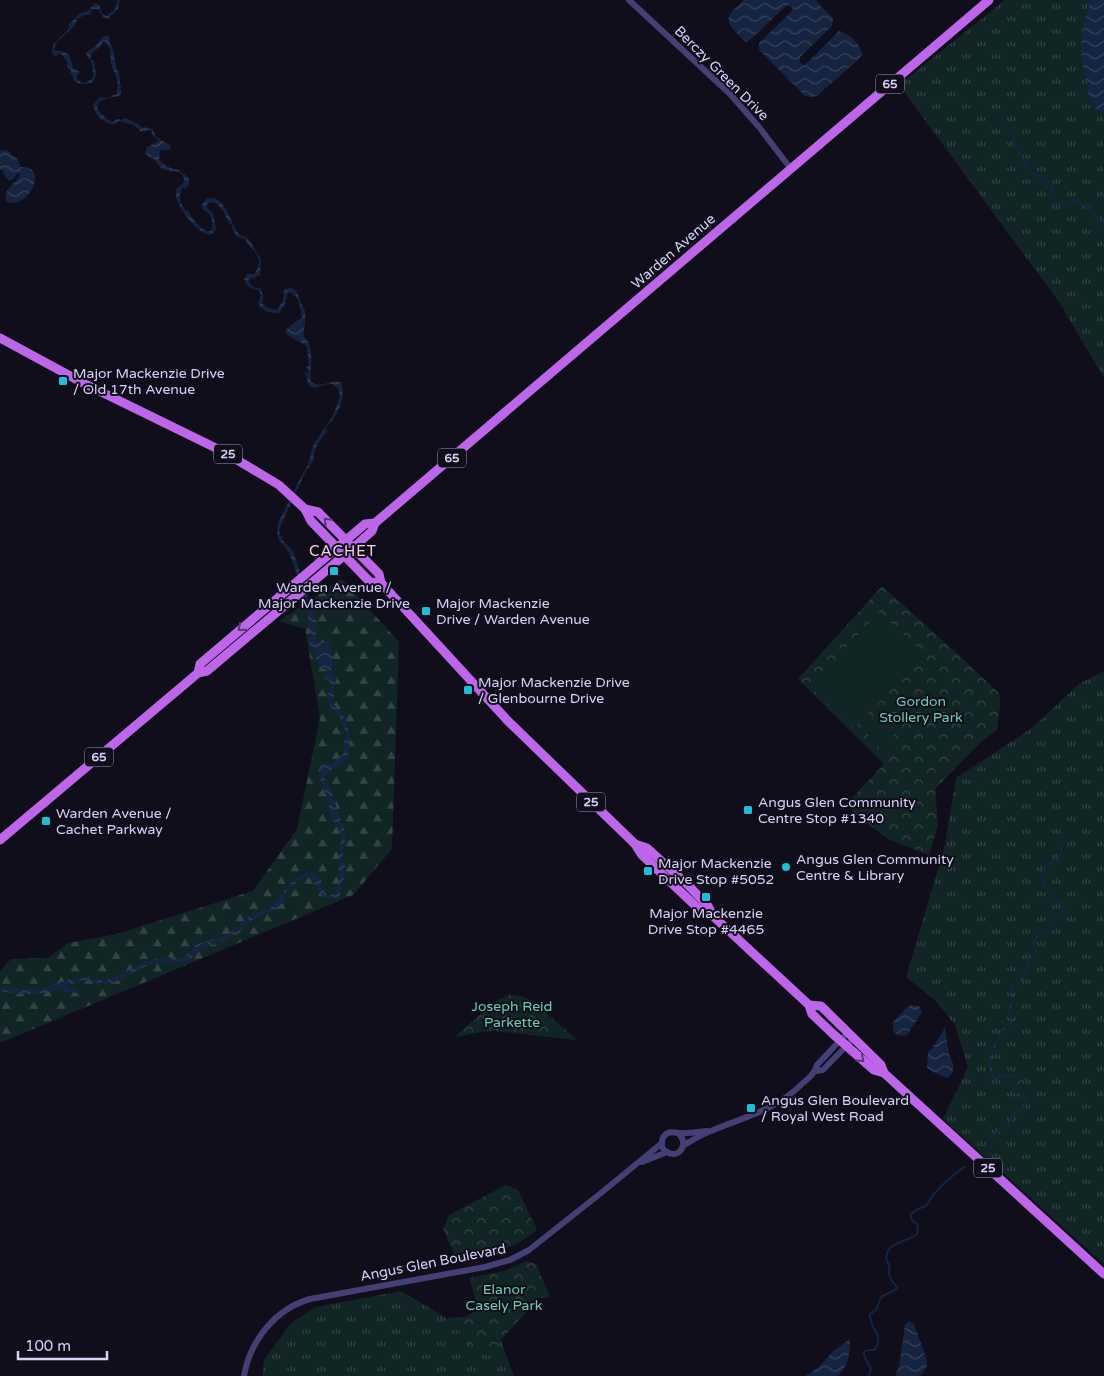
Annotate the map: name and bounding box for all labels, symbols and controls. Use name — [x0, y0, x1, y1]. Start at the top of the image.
street label: Berczy Green Drive — [671, 23, 772, 124]
road number: 65 — [876, 74, 904, 94]
street label: Warden Avenue — [628, 210, 719, 292]
place label: Major Mackenzie Drive / Old 17th Avenue — [73, 365, 225, 398]
marker: Major Mackenzie Drive / Old 17th Avenue — [57, 375, 69, 387]
road number: 25 — [214, 444, 242, 464]
road number: 65 — [438, 448, 466, 468]
one-way arrow — [324, 518, 333, 527]
district label: CACHET — [309, 542, 377, 560]
marker: Warden Avenue / Major Mackenzie Drive — [328, 565, 340, 577]
place label: Warden Avenue / Major Mackenzie Drive — [258, 579, 410, 612]
place label: Major Mackenzie Drive / Warden Avenue — [436, 595, 590, 628]
marker: Major Mackenzie Drive / Warden Avenue — [420, 605, 432, 617]
one-way arrow — [238, 622, 247, 631]
place label: Major Mackenzie Drive / Glenbourne Drive — [478, 674, 630, 707]
marker: Major Mackenzie Drive / Glenbourne Drive — [462, 684, 474, 696]
park label: Gordon Stollery Park — [879, 693, 963, 726]
road number: 65 — [85, 748, 113, 766]
road number: 25 — [577, 792, 605, 812]
place label: Angus Glen Community Centre Stop #1340 — [758, 794, 916, 827]
marker: Angus Glen Community Centre Stop #1340 — [742, 804, 754, 816]
place label: Warden Avenue / Cachet Parkway — [56, 805, 172, 838]
marker: Warden Avenue / Cachet Parkway — [40, 815, 52, 827]
place label: Angus Glen Community Centre & Library — [796, 851, 954, 884]
place label: Major Mackenzie Drive Stop #5052 — [658, 855, 774, 888]
marker: Angus Glen Community Centre & Library — [780, 861, 792, 873]
marker: Major Mackenzie Drive Stop #5052 — [642, 865, 654, 877]
marker: Major Mackenzie Drive Stop #4465 — [700, 891, 712, 903]
place label: Major Mackenzie Drive Stop #4465 — [648, 905, 764, 938]
park label: Joseph Reid Parkette — [472, 998, 552, 1031]
one-way arrow — [856, 1053, 865, 1062]
place label: Angus Glen Boulevard / Royal West Road — [761, 1092, 909, 1125]
marker: Angus Glen Boulevard / Royal West Road — [745, 1102, 757, 1114]
road number: 25 — [974, 1158, 1002, 1178]
street label: Angus Glen Boulevard — [359, 1240, 507, 1285]
park label: Elanor Casely Park — [466, 1281, 543, 1314]
scale bar — [18, 1328, 106, 1360]
text: 100 m — [25, 1337, 71, 1355]

